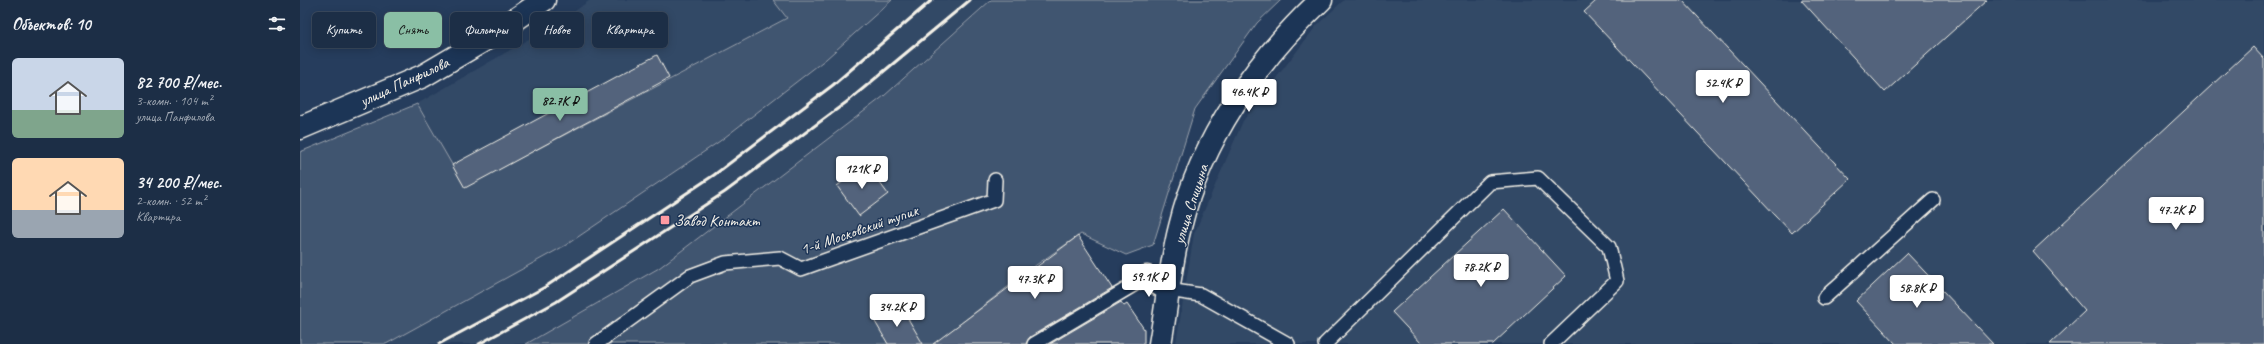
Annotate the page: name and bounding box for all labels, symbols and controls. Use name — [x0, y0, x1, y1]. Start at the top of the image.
chip: Купить — [312, 12, 376, 48]
chip: Снять — [384, 12, 442, 48]
chip: Фильтры — [450, 12, 522, 48]
chip: Новое — [530, 12, 584, 48]
chip: Квартира — [592, 12, 668, 48]
icon: filters — [266, 13, 288, 35]
text: Объектов: 10 — [12, 14, 91, 35]
street label: улица Панфилова — [356, 52, 453, 112]
pin: 52.4K ₽ — [1686, 70, 1760, 104]
text: 82 700 ₽/мес. — [136, 72, 222, 93]
icon: home — [44, 74, 92, 122]
text: 52.4K ₽ — [1705, 75, 1741, 91]
pin: 46.4K ₽ — [1212, 79, 1286, 113]
text: 46.4K ₽ — [1231, 84, 1267, 100]
pin: 82.7K ₽ — [523, 88, 597, 122]
text: 3-комн. · 104 m² — [136, 93, 212, 109]
text: 82.7K ₽ — [542, 93, 578, 109]
text: улица Панфилова — [136, 109, 214, 125]
pin: 121K ₽ — [829, 156, 895, 190]
text: 121K ₽ — [845, 161, 879, 177]
street label: улица Спицына — [1168, 161, 1214, 248]
text: 34 200 ₽/мес. — [136, 172, 222, 193]
icon: home — [44, 174, 92, 222]
text: 2-комн. · 52 m² — [136, 193, 206, 209]
pin: 47.2K ₽ — [2139, 197, 2213, 231]
street label: 1-й Московский тупик — [798, 200, 922, 259]
text: 47.2K ₽ — [2158, 202, 2194, 218]
text: Квартира — [136, 209, 180, 225]
place label: Завод Контакт — [674, 211, 761, 231]
marker: Завод Контакт — [659, 214, 671, 226]
pin: 78.2K ₽ — [1444, 254, 1518, 288]
text: 78.2K ₽ — [1463, 259, 1499, 275]
pin: 59.1K ₽ — [1112, 264, 1186, 298]
pin: 47.3K ₽ — [998, 266, 1072, 300]
text: 59.1K ₽ — [1131, 269, 1167, 285]
text: 47.3K ₽ — [1017, 271, 1053, 287]
pin: 58.8K ₽ — [1880, 275, 1954, 309]
text: 58.8K ₽ — [1899, 280, 1935, 296]
pin: 34.2K ₽ — [860, 294, 934, 328]
text: 34.2K ₽ — [879, 299, 915, 315]

